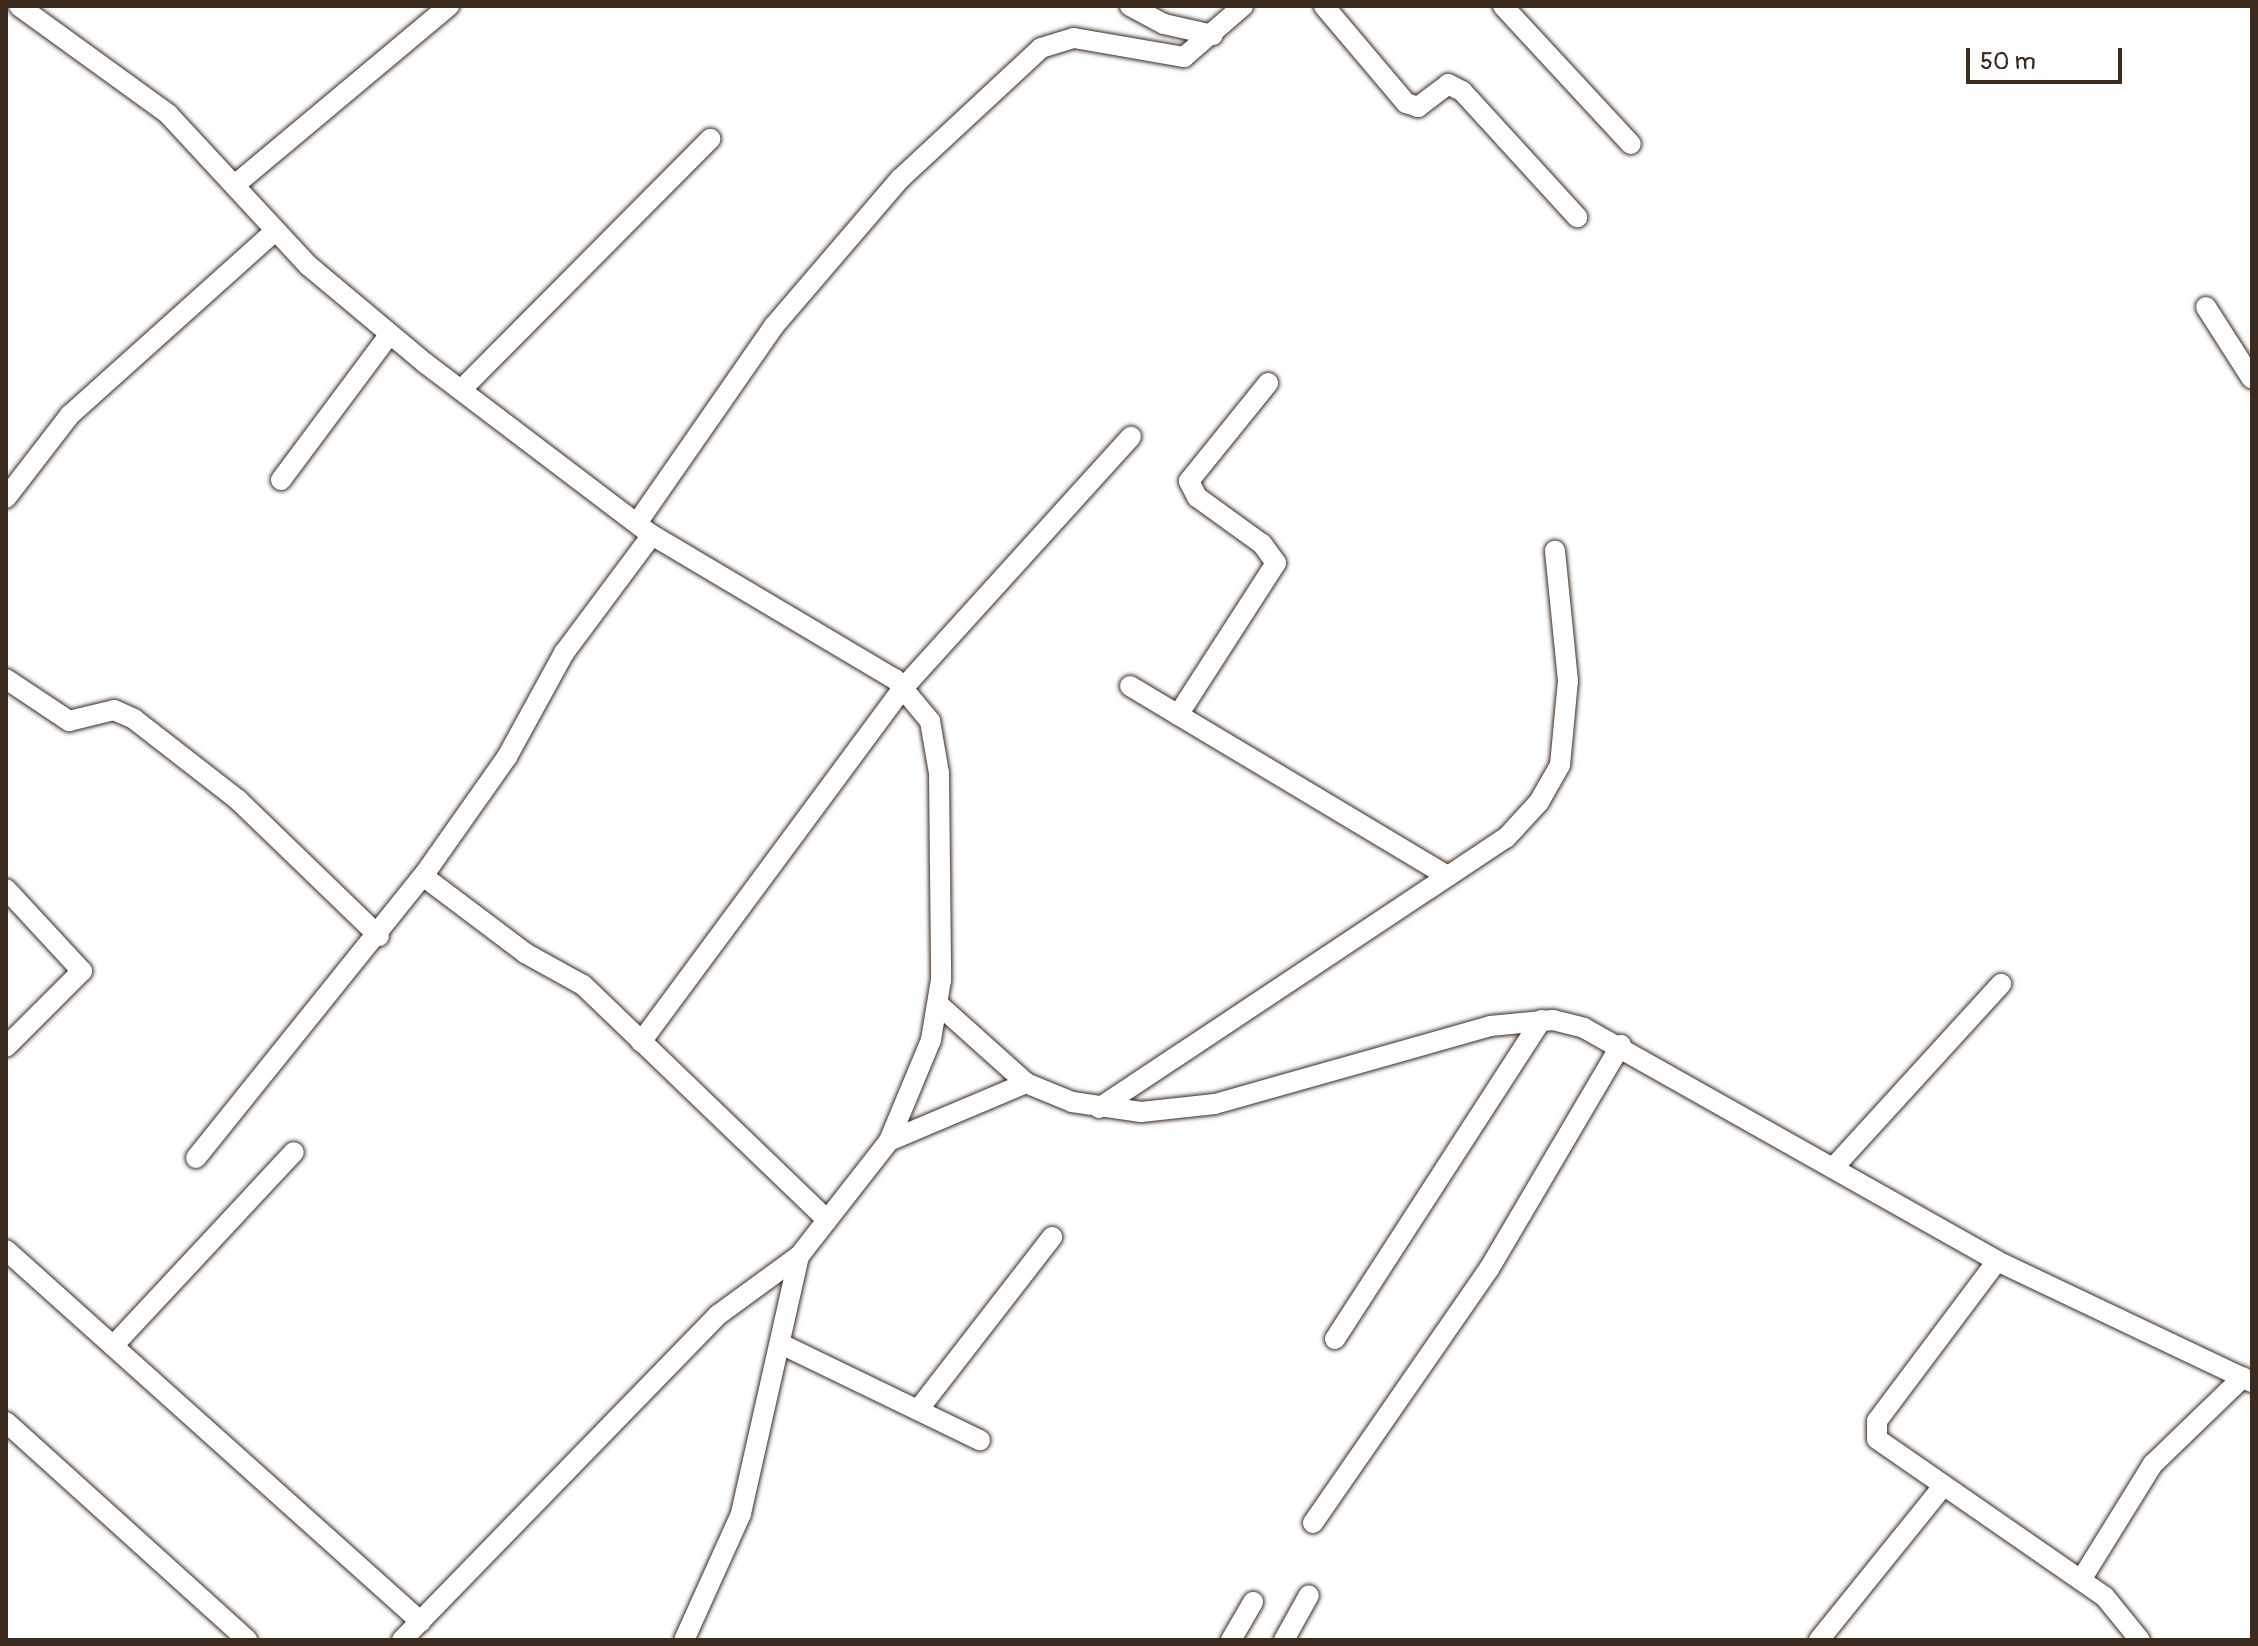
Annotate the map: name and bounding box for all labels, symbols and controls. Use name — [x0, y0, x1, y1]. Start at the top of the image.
scale bar — [1970, 32, 2126, 82]
text: 50 m — [1980, 47, 2036, 76]

